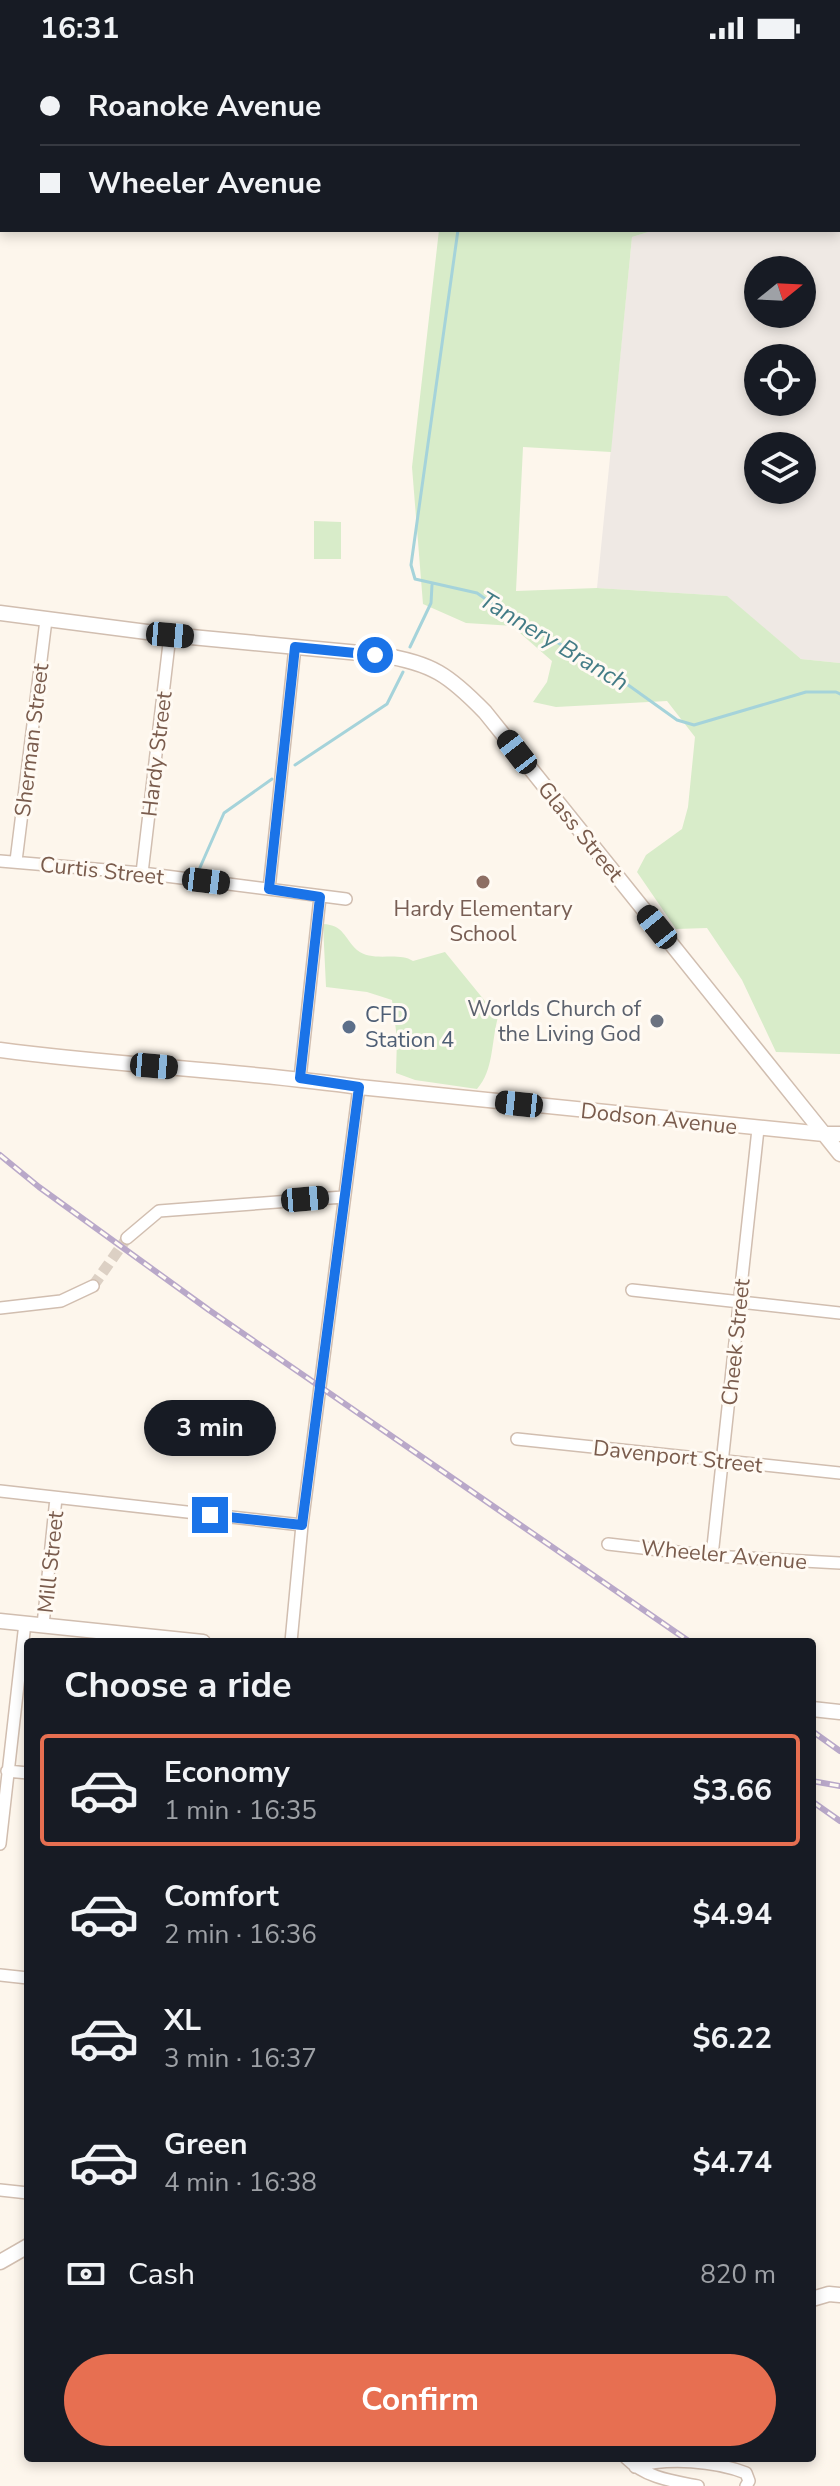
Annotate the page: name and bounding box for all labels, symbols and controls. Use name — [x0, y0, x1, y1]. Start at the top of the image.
text: 16:31 — [40, 8, 119, 49]
text: Roanoke Avenue — [88, 86, 321, 127]
text: Wheeler Avenue — [88, 163, 321, 204]
north arrow — [744, 256, 816, 328]
map controls — [744, 256, 816, 504]
button: locate — [744, 344, 816, 416]
button: layers — [744, 432, 816, 504]
water label: Tannery Branch — [473, 584, 635, 698]
car — [145, 621, 195, 649]
route start — [357, 637, 393, 673]
street label: Sherman Street — [8, 661, 56, 819]
street label: Hardy Street — [134, 689, 180, 818]
car — [493, 726, 541, 778]
street label: Glass Street — [530, 775, 630, 888]
street label: Curtis Street — [38, 850, 166, 892]
car — [181, 866, 231, 896]
marker: Hardy Elementary School — [474, 873, 492, 891]
place label: Hardy Elementary School — [393, 894, 573, 949]
car — [633, 901, 681, 953]
place label: Worlds Church of the Living God — [467, 994, 642, 1049]
place label: CFD Station 4 — [365, 1000, 454, 1055]
marker: Worlds Church of the Living God — [648, 1012, 666, 1030]
marker: CFD Station 4 — [340, 1018, 358, 1036]
car — [129, 1052, 179, 1080]
car — [494, 1090, 544, 1118]
street label: Dodson Avenue — [579, 1096, 739, 1142]
car — [280, 1185, 330, 1213]
street label: Cheek Street — [714, 1277, 758, 1407]
callout: 3 min — [144, 1399, 276, 1455]
text: 3 min — [176, 1410, 244, 1445]
street label: Davenport Street — [592, 1433, 764, 1481]
route end — [192, 1497, 228, 1533]
street label: Mill Street — [31, 1509, 71, 1615]
street label: Wheeler Avenue — [640, 1533, 808, 1577]
text: Choose a ride — [64, 1661, 292, 1710]
text: Economy — [164, 1752, 290, 1793]
icon: car — [68, 1754, 140, 1826]
text: $3.66 — [693, 1770, 772, 1811]
text: 1 min · 16:35 — [164, 1793, 317, 1828]
text: Comfort — [164, 1876, 279, 1917]
icon: car — [68, 1878, 140, 1950]
text: $4.94 — [693, 1894, 772, 1935]
text: 2 min · 16:36 — [164, 1917, 317, 1952]
text: XL — [164, 2000, 201, 2041]
icon: car — [68, 2002, 140, 2074]
text: $6.22 — [693, 2018, 772, 2059]
text: 3 min · 16:37 — [164, 2041, 317, 2076]
text: Green — [164, 2124, 248, 2165]
icon: car — [68, 2126, 140, 2198]
text: $4.74 — [693, 2142, 772, 2183]
text: 4 min · 16:38 — [164, 2165, 317, 2200]
icon: cash — [64, 2252, 108, 2296]
text: Cash — [128, 2254, 195, 2295]
text: 820 m — [700, 2257, 776, 2292]
button: Confirm — [64, 2354, 776, 2446]

